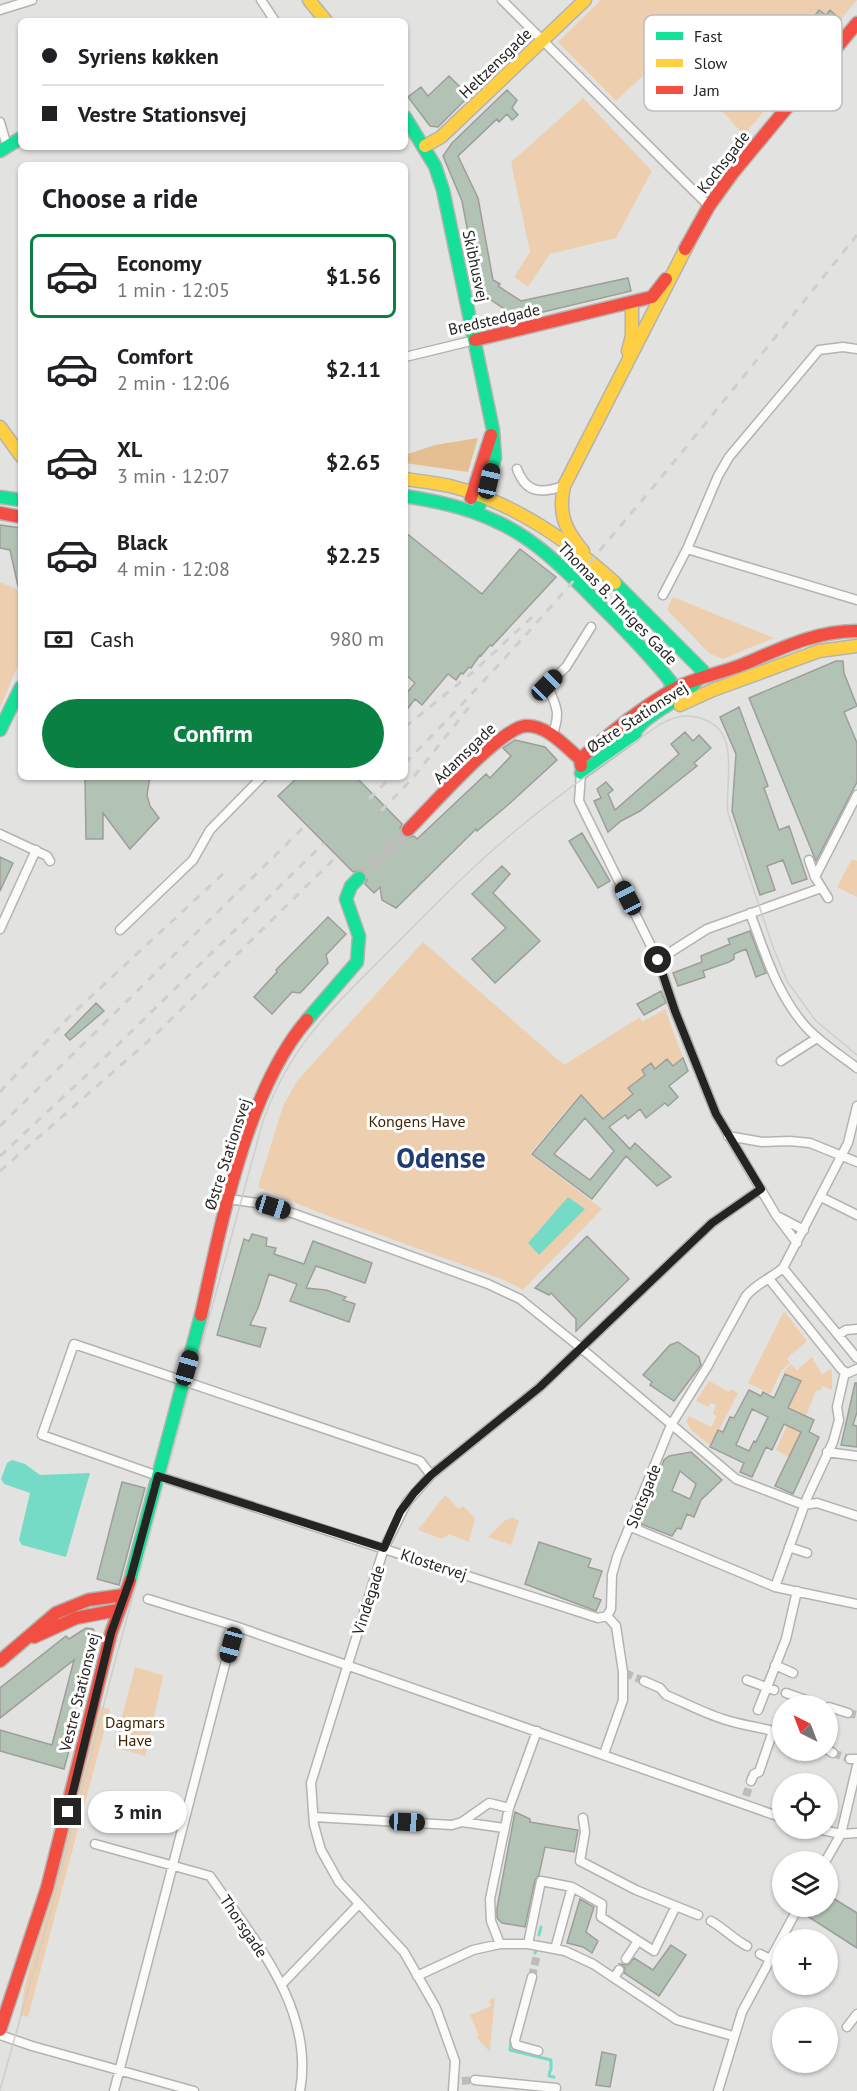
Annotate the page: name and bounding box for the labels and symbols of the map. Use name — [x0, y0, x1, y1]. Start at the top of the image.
legend — [644, 15, 842, 111]
street label: Heltzensgade — [455, 24, 535, 102]
text: Fast — [694, 26, 723, 46]
text: Slow — [694, 53, 728, 73]
text: Jam — [693, 80, 720, 100]
street label: Kochsgade — [692, 127, 754, 197]
street label: Skibhusvej — [459, 228, 493, 304]
street label: Bredstedgade — [446, 299, 542, 339]
car — [476, 461, 502, 501]
street label: Thomas B. Thriges Gade — [554, 537, 682, 669]
car — [528, 666, 566, 704]
street label: Østre Stationsvej — [583, 677, 691, 757]
street label: Adamsgade — [429, 718, 499, 788]
car — [612, 878, 644, 918]
route start — [644, 946, 671, 973]
street label: Østre Stationsvej — [199, 1096, 255, 1212]
park label: Kongens Have — [368, 1111, 466, 1131]
district label: Odense — [396, 1139, 486, 1176]
car — [253, 1193, 293, 1221]
car — [173, 1348, 201, 1388]
street label: Slotsgade — [621, 1461, 665, 1531]
street label: Klostervej — [398, 1544, 470, 1584]
street label: Vindegade — [347, 1563, 389, 1638]
car — [218, 1625, 244, 1665]
street label: Vestre Stationsvej — [54, 1630, 103, 1755]
north arrow — [772, 1695, 838, 1761]
park label: Dagmars Have — [105, 1712, 165, 1750]
callout: 3 min — [89, 1791, 188, 1833]
route end — [54, 1798, 81, 1825]
car — [389, 1812, 425, 1832]
street label: Thorsgade — [216, 1891, 272, 1961]

